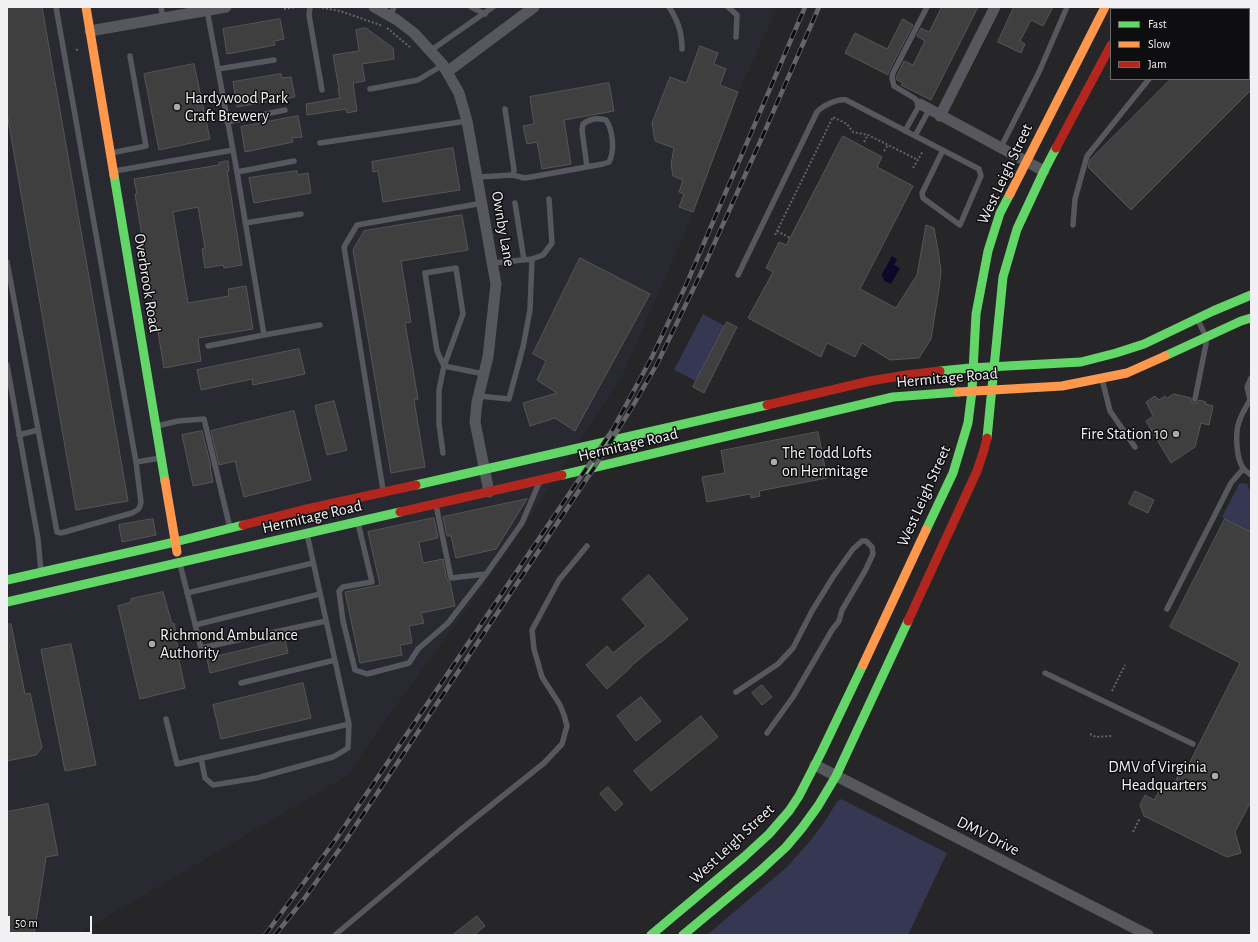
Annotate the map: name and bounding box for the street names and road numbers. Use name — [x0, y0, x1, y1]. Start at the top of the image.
street label: West Leigh Street — [973, 121, 1037, 227]
street label: Ownby Lane — [487, 190, 519, 268]
street label: Overbrook Road — [130, 232, 164, 334]
street label: Hermitage Road — [895, 364, 999, 392]
street label: Hermitage Road — [576, 424, 680, 466]
street label: West Leigh Street — [893, 442, 955, 550]
street label: Hermitage Road — [260, 496, 364, 538]
street label: West Leigh Street — [686, 800, 778, 888]
street label: DMV Drive — [953, 812, 1023, 860]

